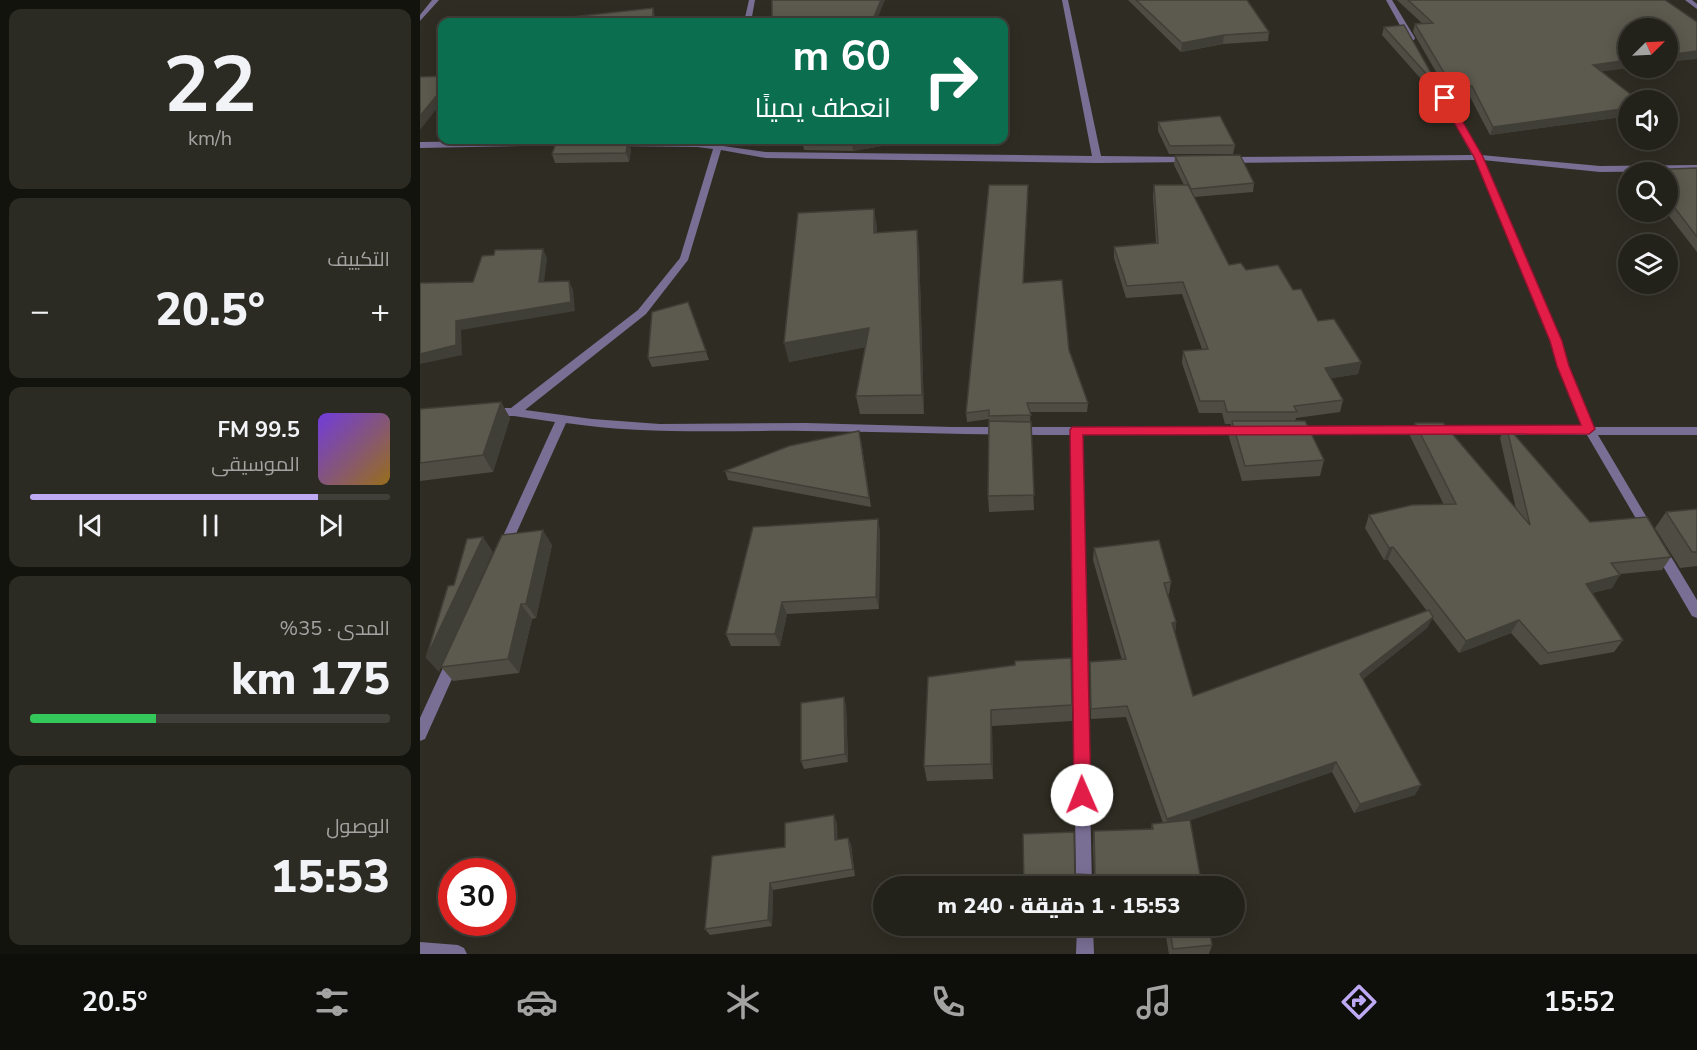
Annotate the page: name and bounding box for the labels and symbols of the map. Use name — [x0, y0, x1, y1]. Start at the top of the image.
north arrow — [1618, 18, 1678, 78]
pin — [1419, 72, 1470, 123]
position arrow — [1050, 763, 1114, 827]
speed limit sign: 30 — [438, 858, 516, 936]

